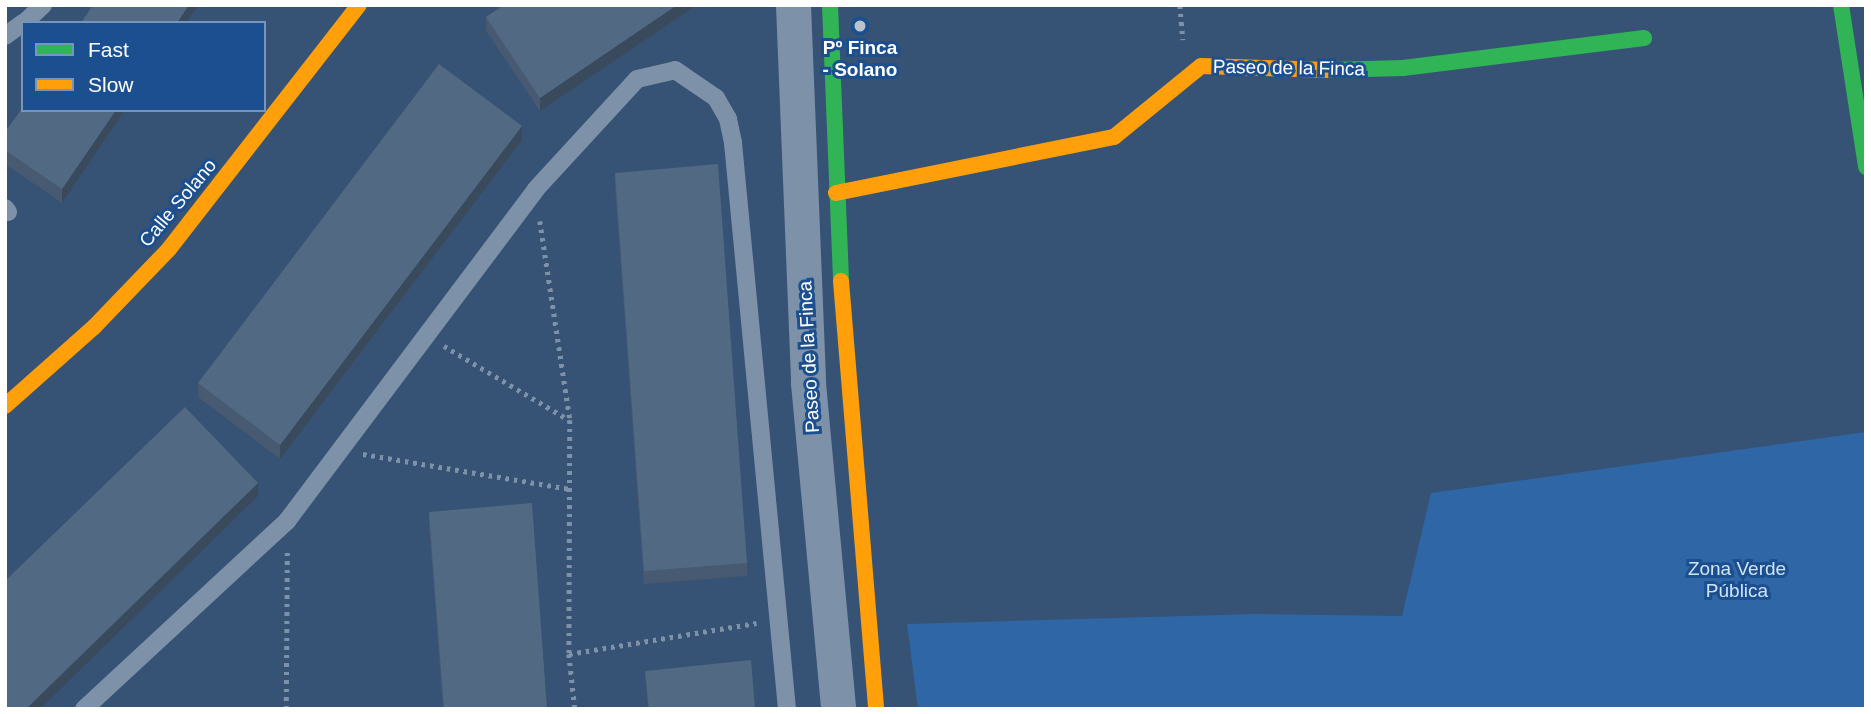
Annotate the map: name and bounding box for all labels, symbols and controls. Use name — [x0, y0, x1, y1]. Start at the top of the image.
marker: Pº Finca - Solano — [852, 18, 868, 34]
legend — [21, 21, 266, 112]
place label: Pº Finca - Solano — [823, 37, 897, 81]
text: Fast — [88, 38, 129, 61]
street label: Paseo de la Finca — [1213, 55, 1365, 81]
text: Slow — [88, 73, 134, 96]
street label: Calle Solano — [135, 154, 221, 252]
street label: Paseo de la Finca — [794, 280, 824, 434]
park label: Zona Verde Pública — [1688, 558, 1786, 602]

